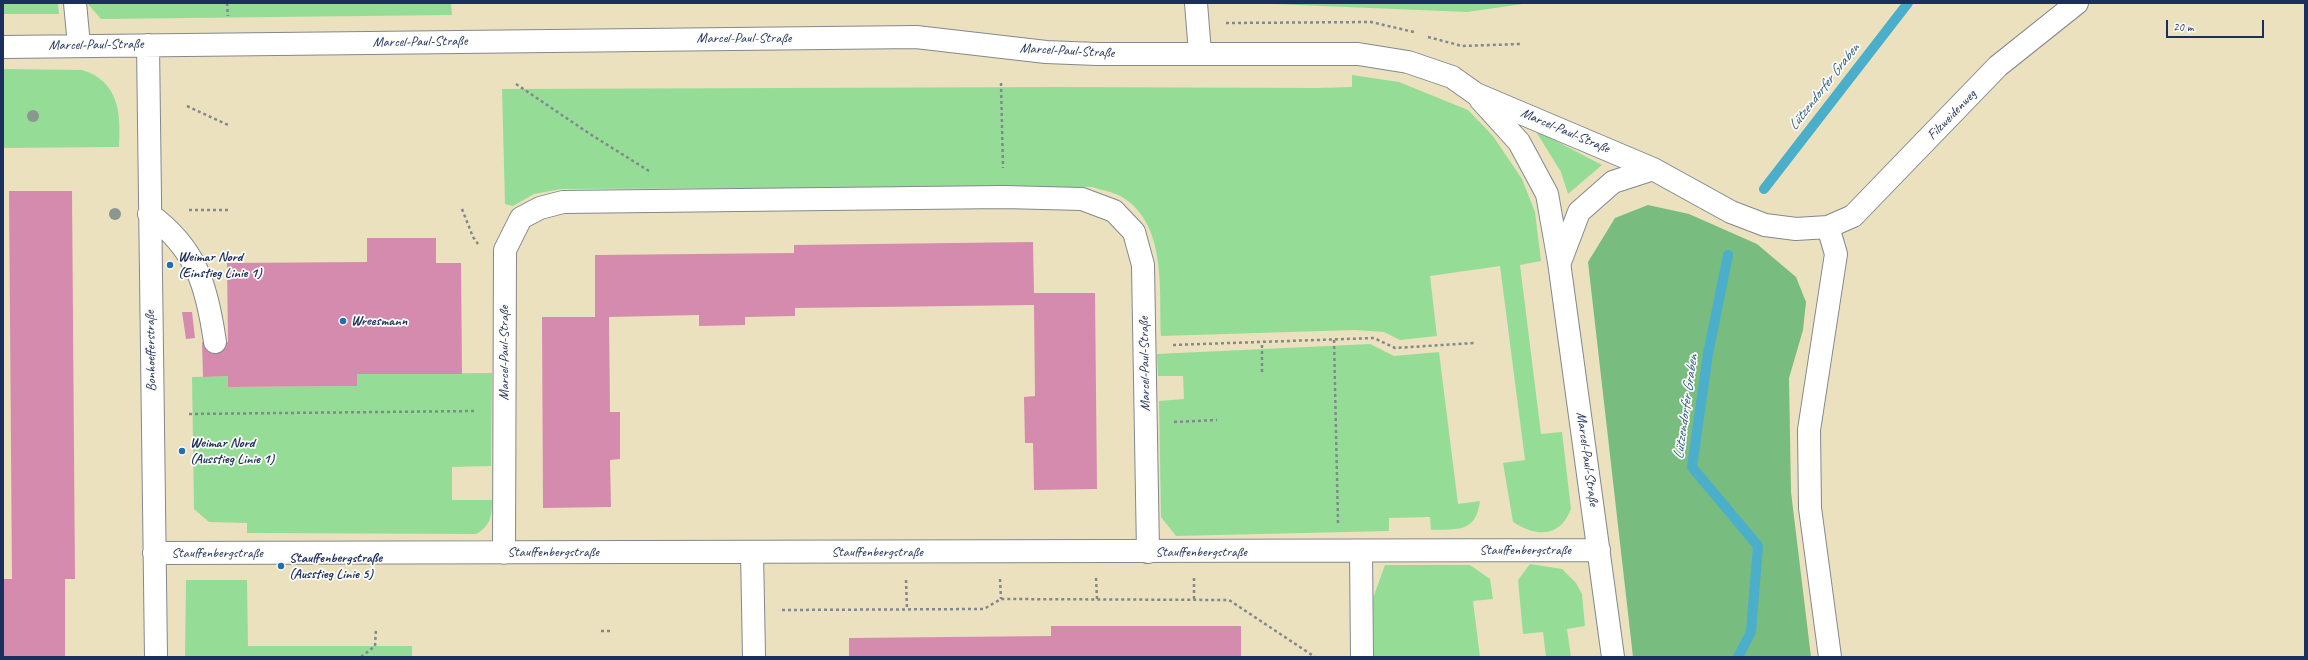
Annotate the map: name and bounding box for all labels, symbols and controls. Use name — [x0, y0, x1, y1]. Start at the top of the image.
scale bar — [2168, 12, 2266, 38]
text: 20 m — [2173, 19, 2193, 35]
street label: Marcel-Paul-Straße — [697, 30, 791, 46]
street label: Marcel-Paul-Straße — [372, 33, 468, 51]
street label: Marcel-Paul-Straße — [48, 36, 144, 54]
street label: Marcel-Paul-Straße — [1019, 40, 1115, 62]
water label: Lützendorfer Graben — [1784, 40, 1864, 134]
street label: Filzweidenweg — [1924, 86, 1980, 144]
street label: Marcel-Paul-Straße — [1518, 105, 1612, 157]
place label: Weimar Nord (Einstieg Linie 1) — [178, 249, 262, 282]
marker: Weimar Nord (Einstieg Linie 1) — [165, 260, 175, 270]
street label: Marcel-Paul-Straße — [496, 306, 512, 400]
street label: Bonhoefferstraße — [142, 310, 160, 392]
place label: Wreesmann — [351, 313, 407, 329]
marker: Wreesmann — [338, 316, 348, 326]
street label: Marcel-Paul-Straße — [1136, 316, 1154, 412]
water label: Lützendorfer Graben — [1670, 354, 1702, 460]
street label: Marcel-Paul-Straße — [1572, 411, 1602, 507]
place label: Weimar Nord (Ausstieg Linie 1) — [190, 435, 274, 468]
marker: Weimar Nord (Ausstieg Linie 1) — [177, 446, 187, 456]
street label: Stauffenbergstraße — [1479, 542, 1571, 558]
street label: Stauffenbergstraße — [507, 544, 599, 560]
street label: Stauffenbergstraße — [831, 544, 923, 560]
street label: Stauffenbergstraße — [1155, 544, 1247, 560]
street label: Stauffenbergstraße — [171, 545, 263, 561]
place label: Stauffenbergstraße (Ausstieg Linie 5) — [289, 550, 382, 582]
marker: Stauffenbergstraße (Ausstieg Linie 5) — [276, 561, 286, 571]

